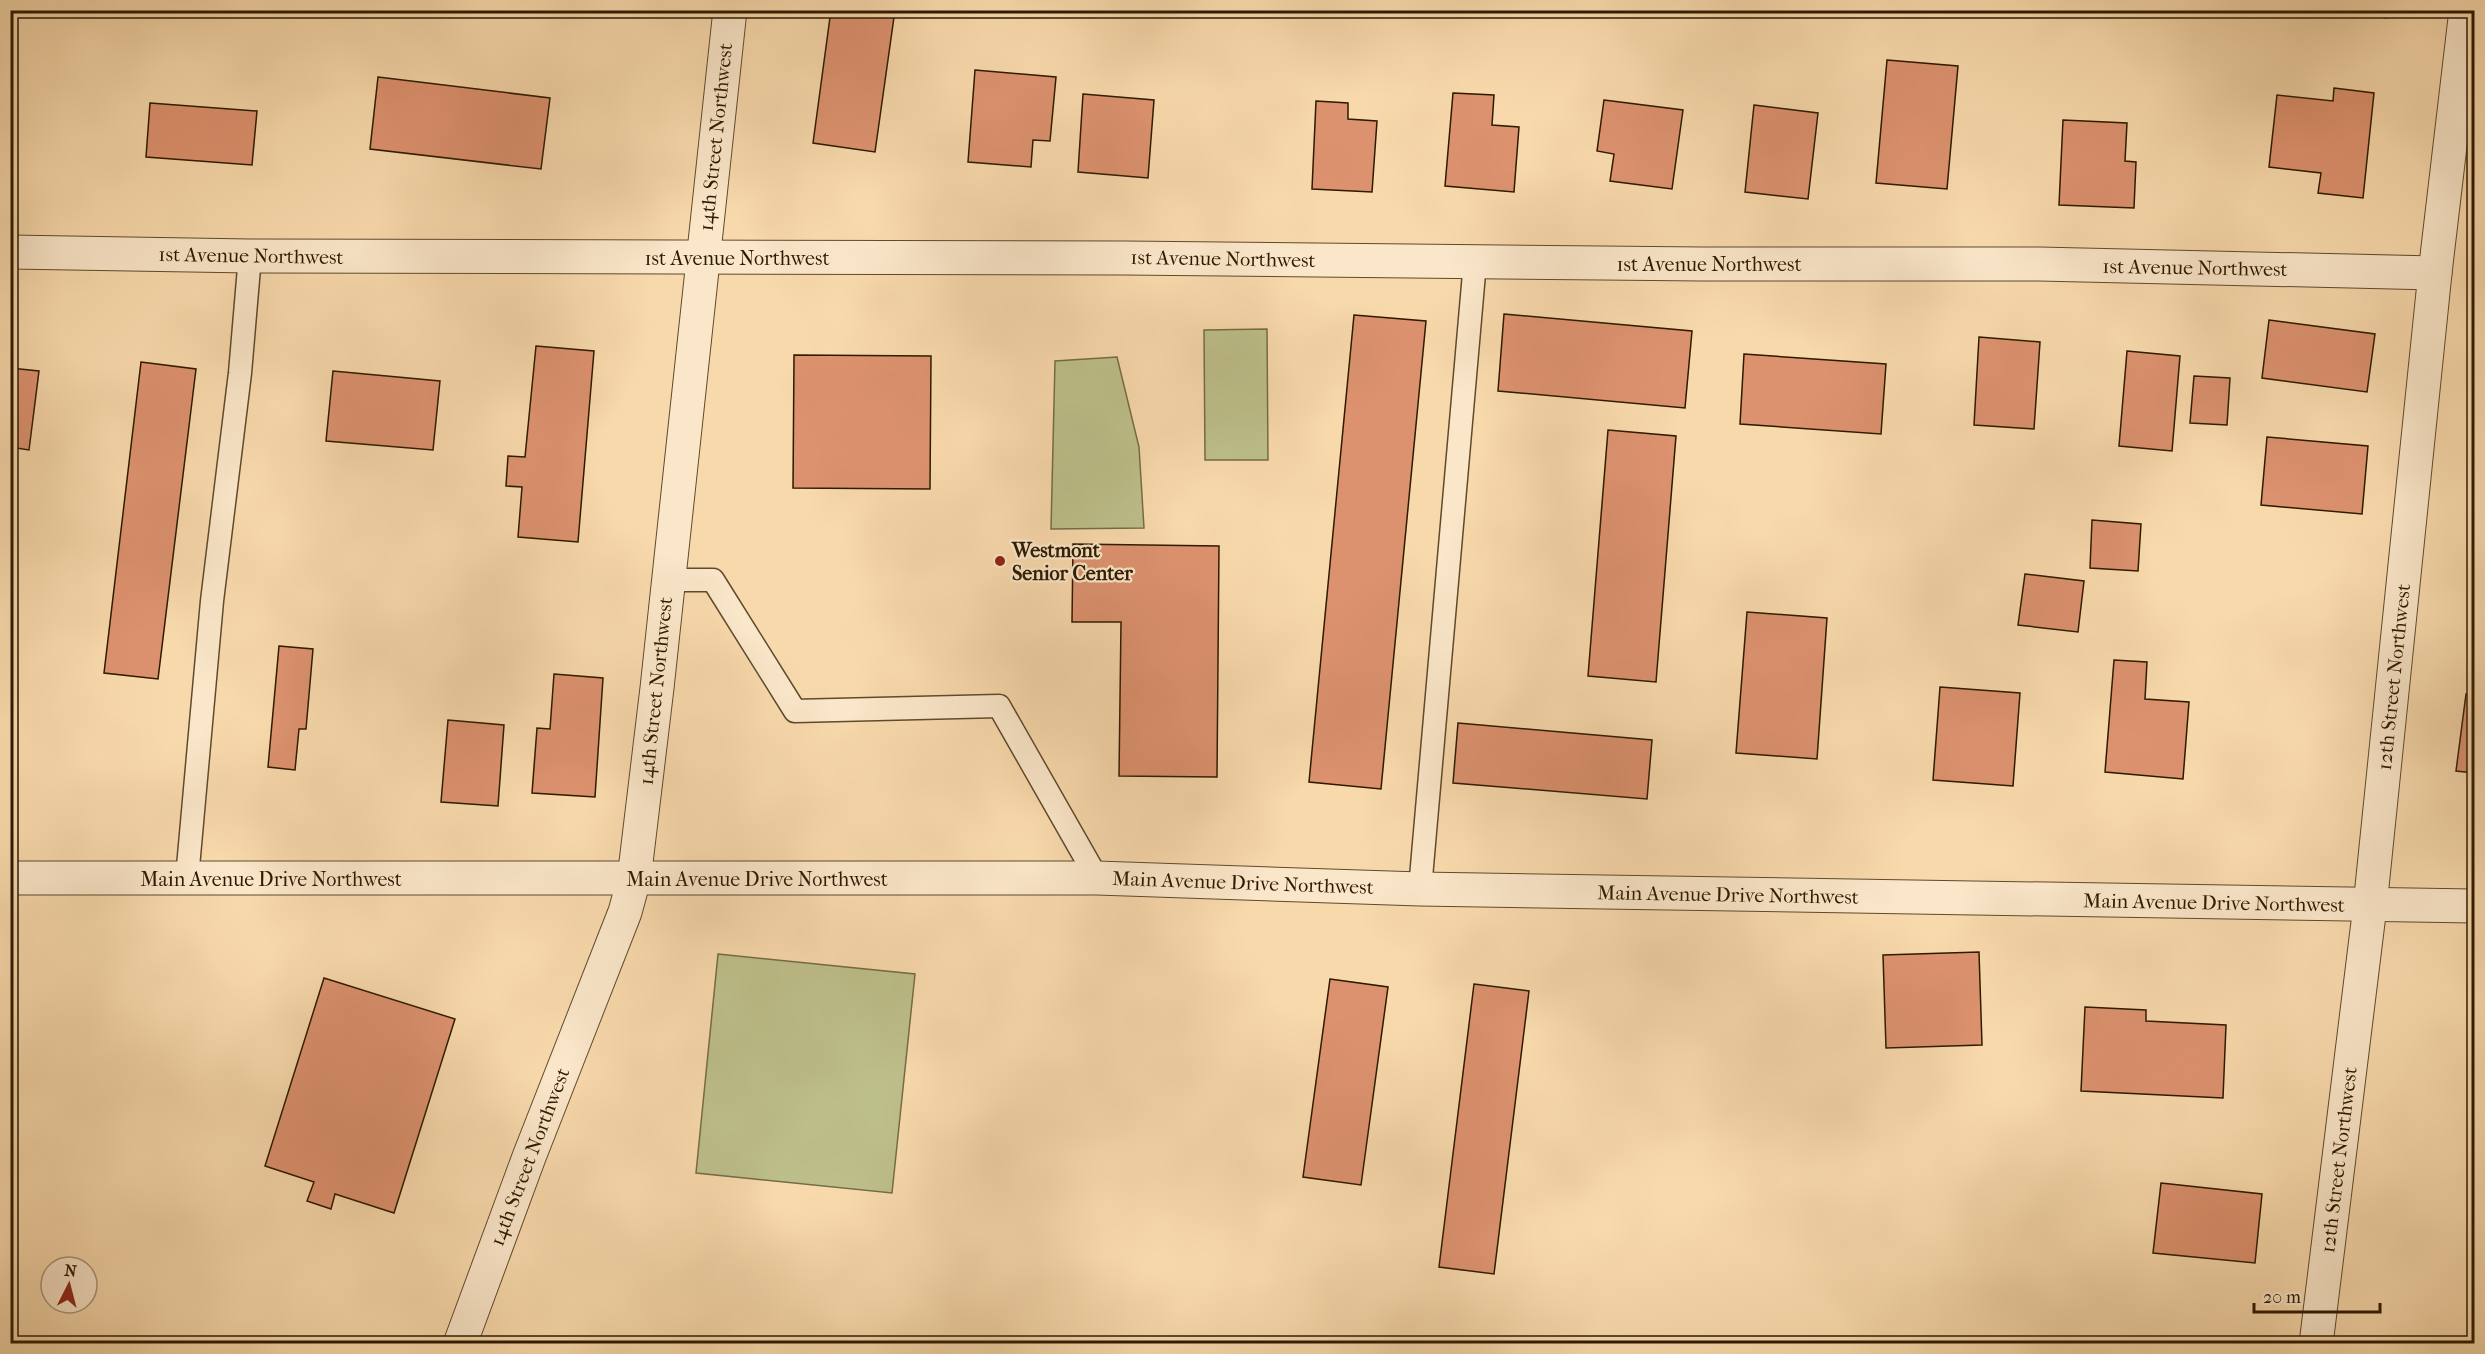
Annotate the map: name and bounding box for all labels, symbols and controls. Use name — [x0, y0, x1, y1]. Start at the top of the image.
street label: 14th Street Northwest — [695, 42, 737, 232]
street label: 1st Avenue Northwest — [158, 243, 344, 269]
street label: 1st Avenue Northwest — [1130, 246, 1316, 272]
street label: 1st Avenue Northwest — [644, 247, 830, 270]
street label: 1st Avenue Northwest — [1616, 253, 1802, 276]
street label: 1st Avenue Northwest — [2102, 255, 2288, 281]
place label: Westmont Senior Center — [1011, 539, 1133, 585]
marker: Westmont Senior Center — [993, 554, 1007, 568]
street label: 12th Street Northwest — [2373, 583, 2415, 771]
street label: 14th Street Northwest — [635, 596, 677, 786]
street label: Main Avenue Drive Northwest — [1112, 867, 1374, 899]
street label: Main Avenue Drive Northwest — [140, 868, 402, 891]
street label: Main Avenue Drive Northwest — [626, 868, 888, 891]
street label: Main Avenue Drive Northwest — [1597, 881, 1859, 909]
street label: Main Avenue Drive Northwest — [2083, 889, 2345, 917]
street label: 14th Street Northwest — [485, 1065, 575, 1249]
street label: 12th Street Northwest — [2316, 1066, 2362, 1254]
north arrow — [39, 1255, 99, 1315]
text: N — [63, 1260, 78, 1281]
scale bar — [2254, 1276, 2380, 1314]
text: 20 m — [2263, 1287, 2301, 1308]

